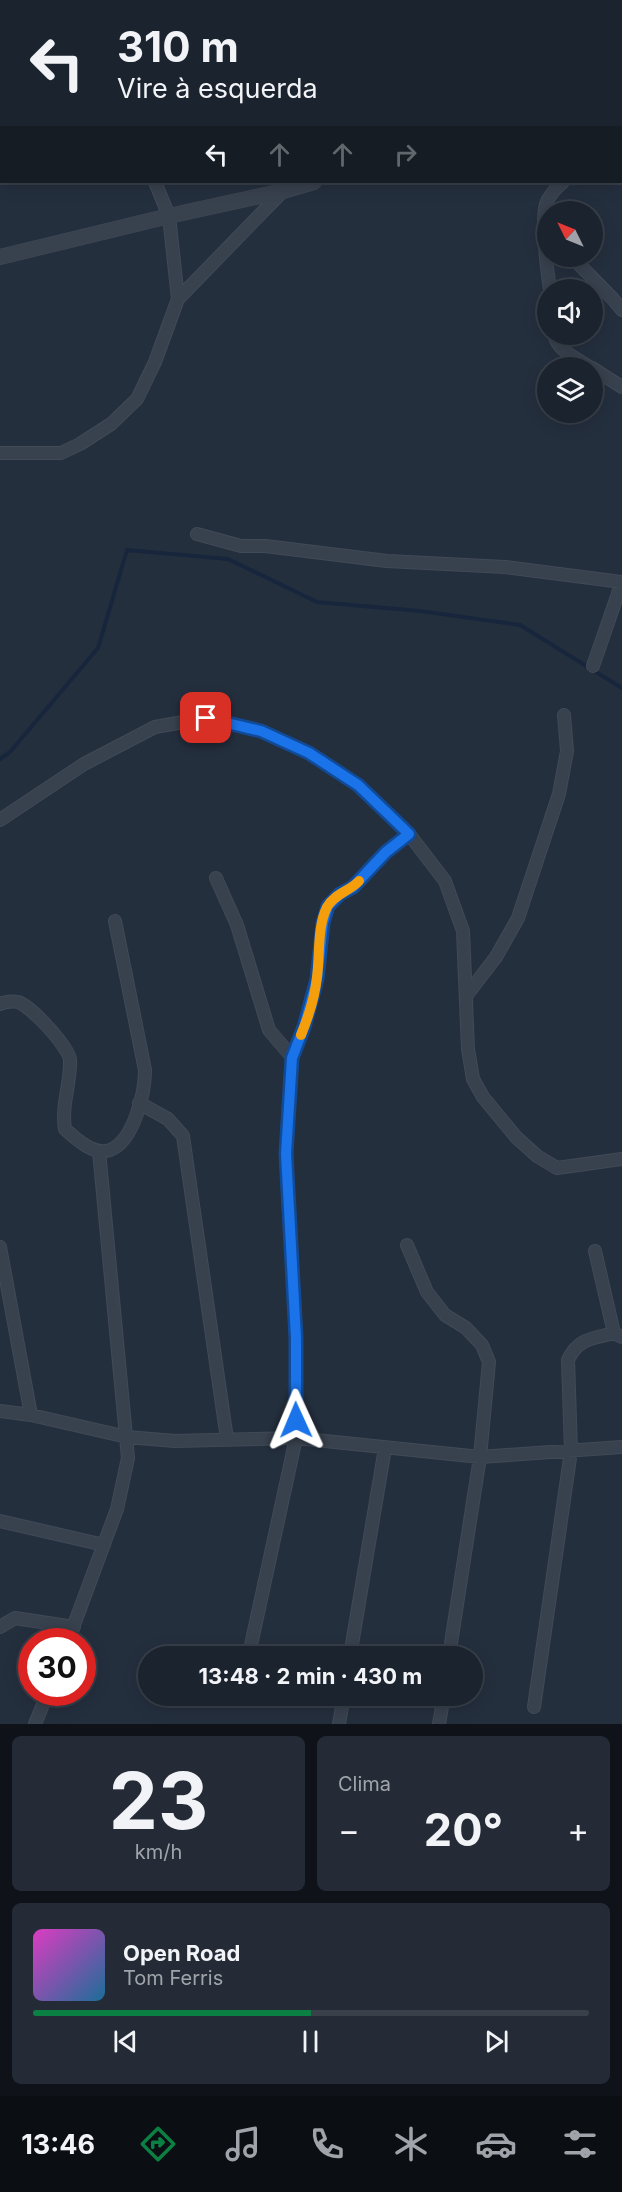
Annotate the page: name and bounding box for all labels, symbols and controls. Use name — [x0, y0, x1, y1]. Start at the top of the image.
text: 310 m — [117, 21, 239, 72]
icon: left — [18, 24, 96, 102]
text: Vire à esquerda — [117, 72, 318, 105]
icon: left — [200, 138, 233, 171]
icon: ahead — [263, 138, 296, 171]
icon: ahead — [326, 138, 359, 171]
icon: right — [389, 138, 422, 171]
north arrow — [537, 201, 603, 267]
map controls — [537, 201, 603, 423]
button: sound — [537, 279, 603, 345]
button: layers — [537, 357, 603, 423]
pin — [180, 692, 231, 743]
icon: arrive — [189, 701, 222, 734]
position arrow — [264, 1388, 328, 1452]
speed limit sign: 30 — [18, 1628, 96, 1706]
text: 13:48 · 2 min · 430 m — [199, 1663, 422, 1689]
text: 23 — [109, 1753, 208, 1848]
text: Clima — [338, 1772, 391, 1796]
text: 20° — [424, 1802, 503, 1857]
text: − — [338, 1810, 360, 1850]
text: + — [567, 1810, 589, 1850]
text: km/h — [135, 1840, 182, 1864]
text: Open Road — [123, 1940, 240, 1966]
text: Tom Ferris — [123, 1966, 223, 1990]
icon: previous — [109, 2025, 142, 2058]
icon: pause — [294, 2025, 327, 2058]
icon: next — [480, 2025, 513, 2058]
icon: directions — [137, 2123, 179, 2165]
icon: music — [222, 2123, 264, 2165]
icon: phone — [306, 2123, 348, 2165]
icon: climate — [390, 2123, 432, 2165]
icon: car — [475, 2123, 517, 2165]
icon: filters — [559, 2123, 601, 2165]
text: 13:46 — [21, 2128, 95, 2161]

